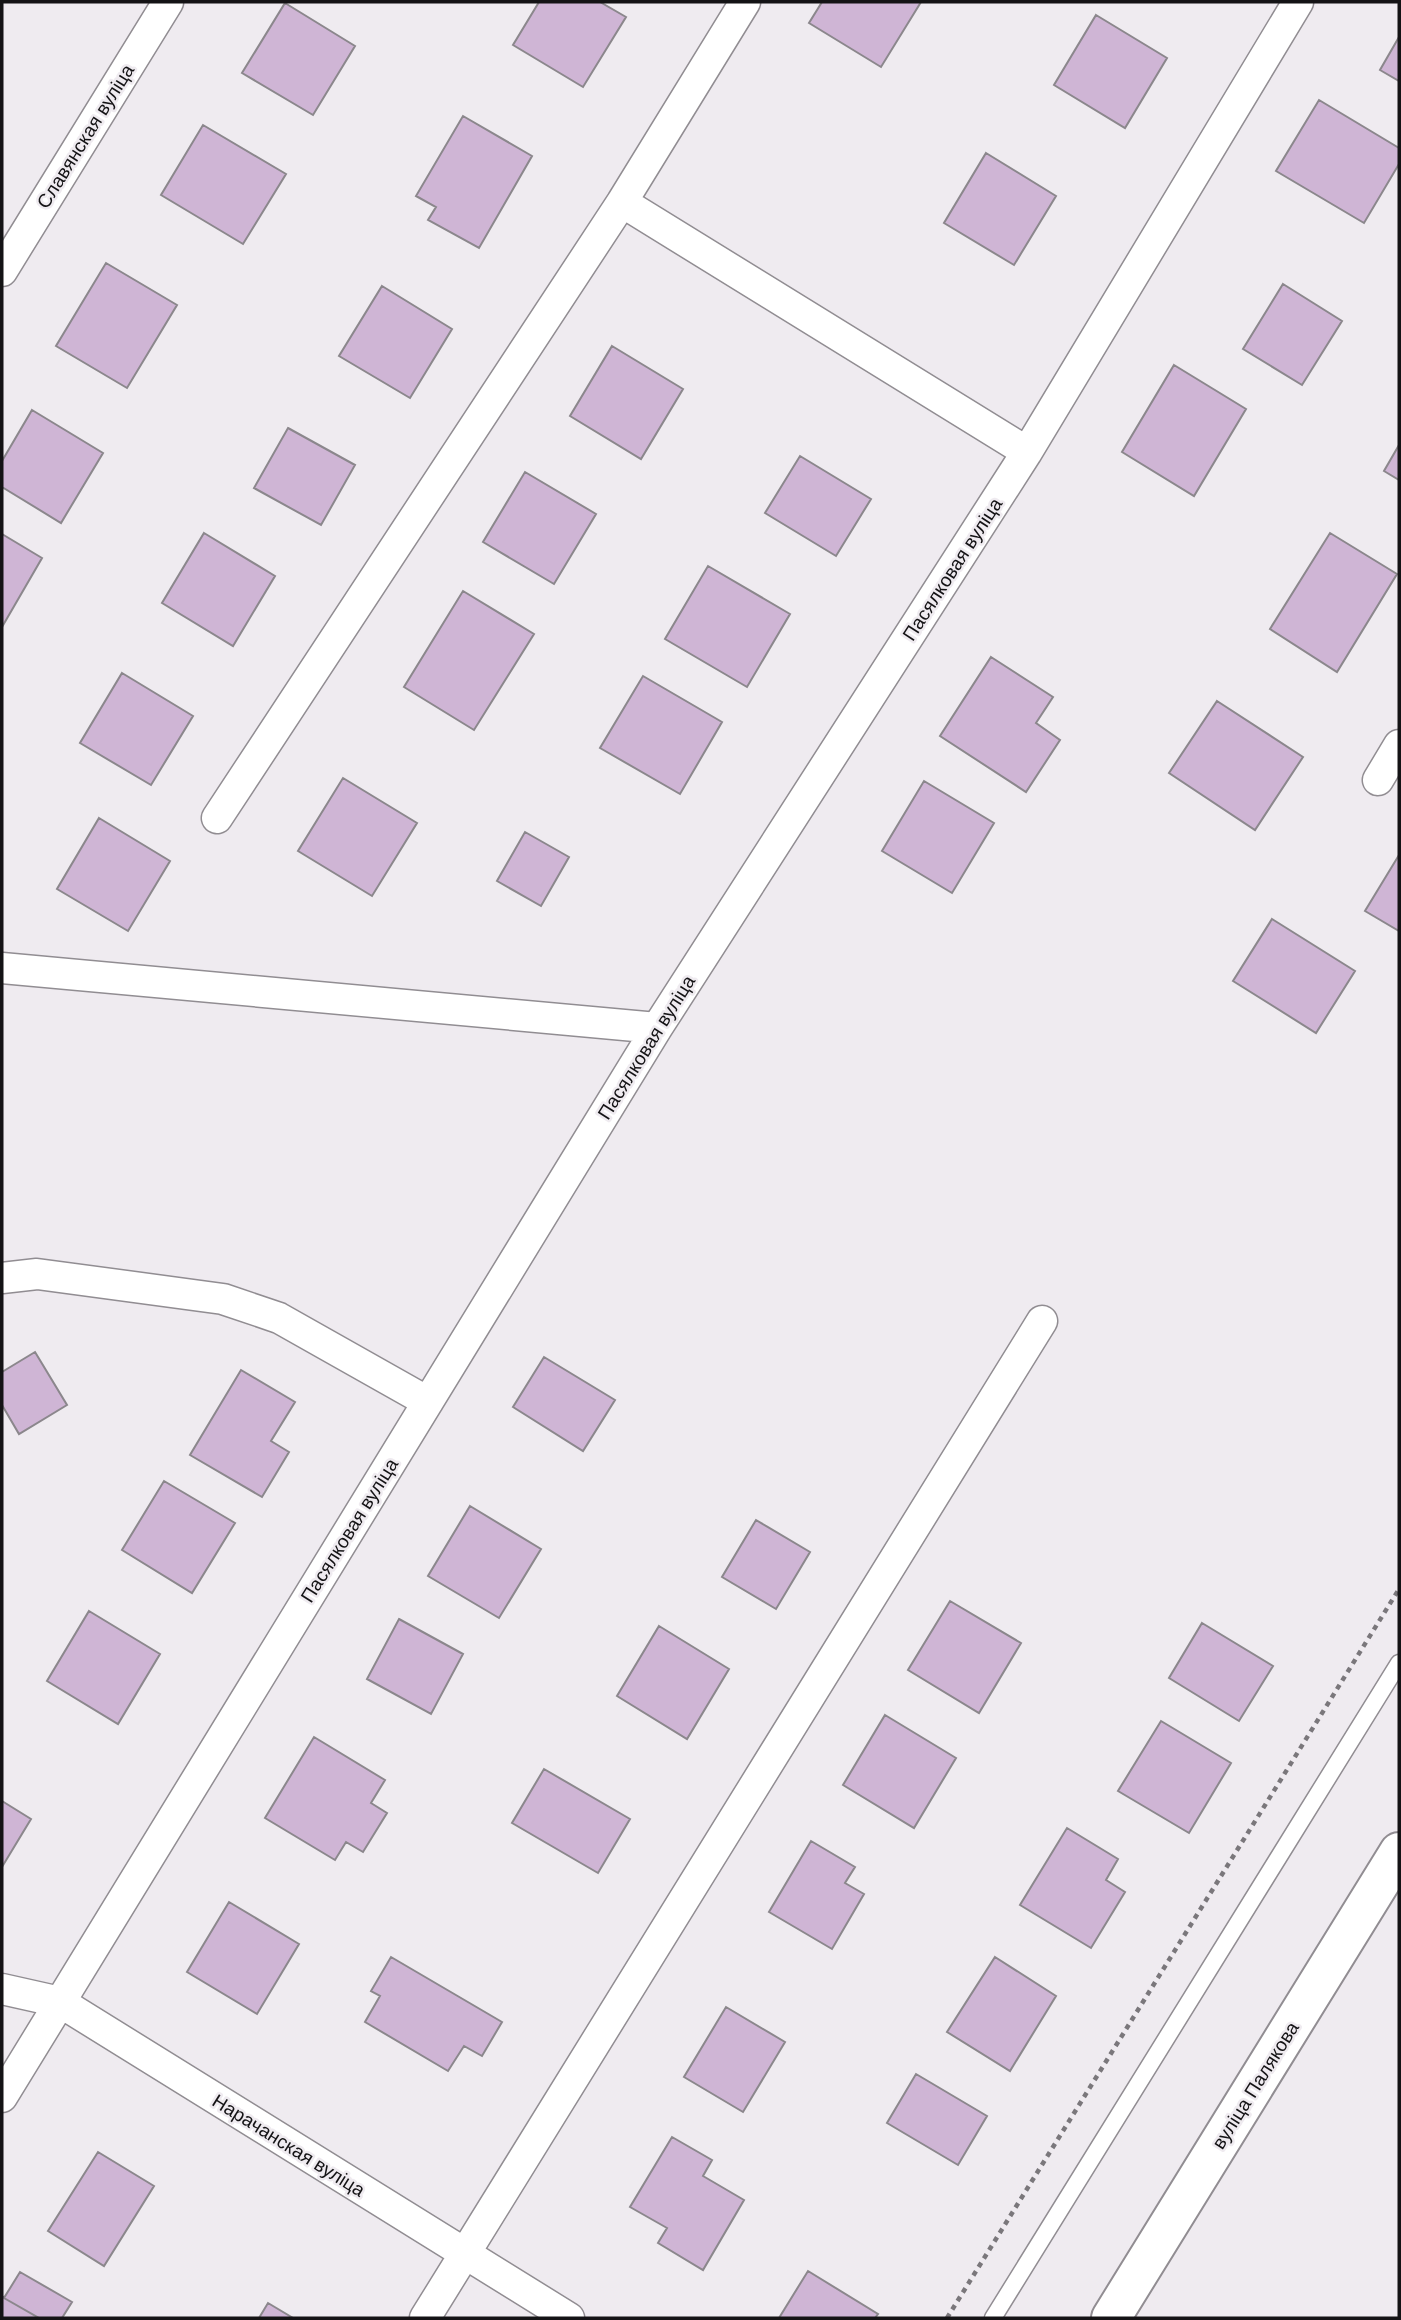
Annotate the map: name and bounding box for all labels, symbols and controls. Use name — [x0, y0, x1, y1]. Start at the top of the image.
street label: Славянская вуліца — [31, 59, 140, 213]
street label: Пасялковая вуліца — [897, 493, 1008, 645]
street label: Пасялковая вуліца — [592, 970, 701, 1124]
street label: Пасялковая вуліца — [295, 1453, 404, 1607]
street label: вуліца Палякова — [1206, 2016, 1305, 2154]
street label: Нарачанская вуліца — [208, 2088, 370, 2203]

